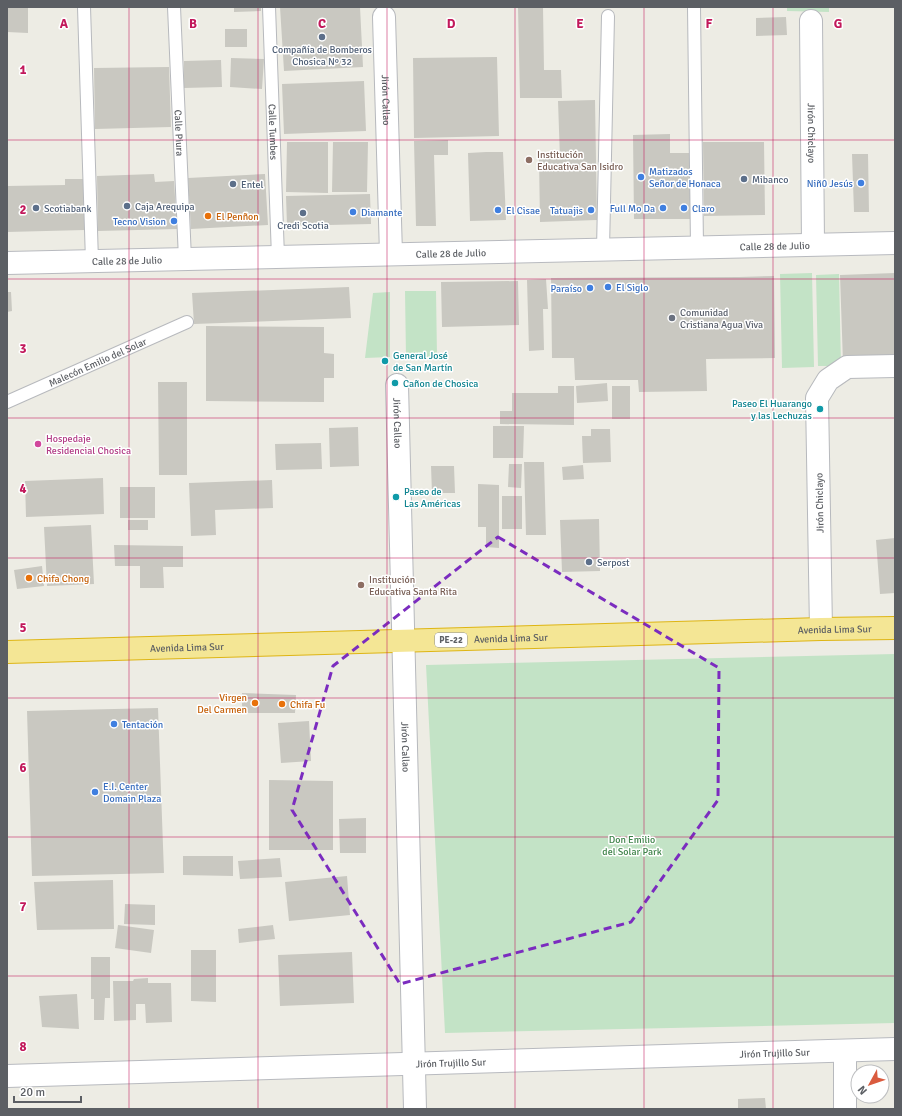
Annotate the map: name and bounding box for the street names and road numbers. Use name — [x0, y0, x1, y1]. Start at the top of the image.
street label: Jirón Callao — [379, 74, 392, 126]
street label: Jirón Chiclayo — [805, 103, 817, 163]
street label: Calle Tumbes — [265, 104, 280, 161]
street label: Calle Piura — [171, 109, 186, 156]
street label: Calle 28 de Julio — [740, 240, 810, 253]
street label: Calle 28 de Julio — [416, 247, 486, 261]
street label: Calle 28 de Julio — [92, 255, 162, 268]
street label: Malecón Emilio del Solar — [47, 336, 149, 390]
street label: Jirón Callao — [390, 398, 404, 448]
street label: Jirón Chiclayo — [813, 473, 827, 533]
street label: Avenida Lima Sur — [798, 623, 872, 637]
street label: Avenida Lima Sur — [474, 632, 548, 646]
road number: PE-22 — [435, 633, 467, 647]
street label: Avenida Lima Sur — [150, 641, 224, 655]
street label: Jirón Callao — [398, 721, 412, 772]
street label: Jirón Trujillo Sur — [739, 1047, 810, 1061]
street label: Jirón Trujillo Sur — [415, 1056, 487, 1071]

